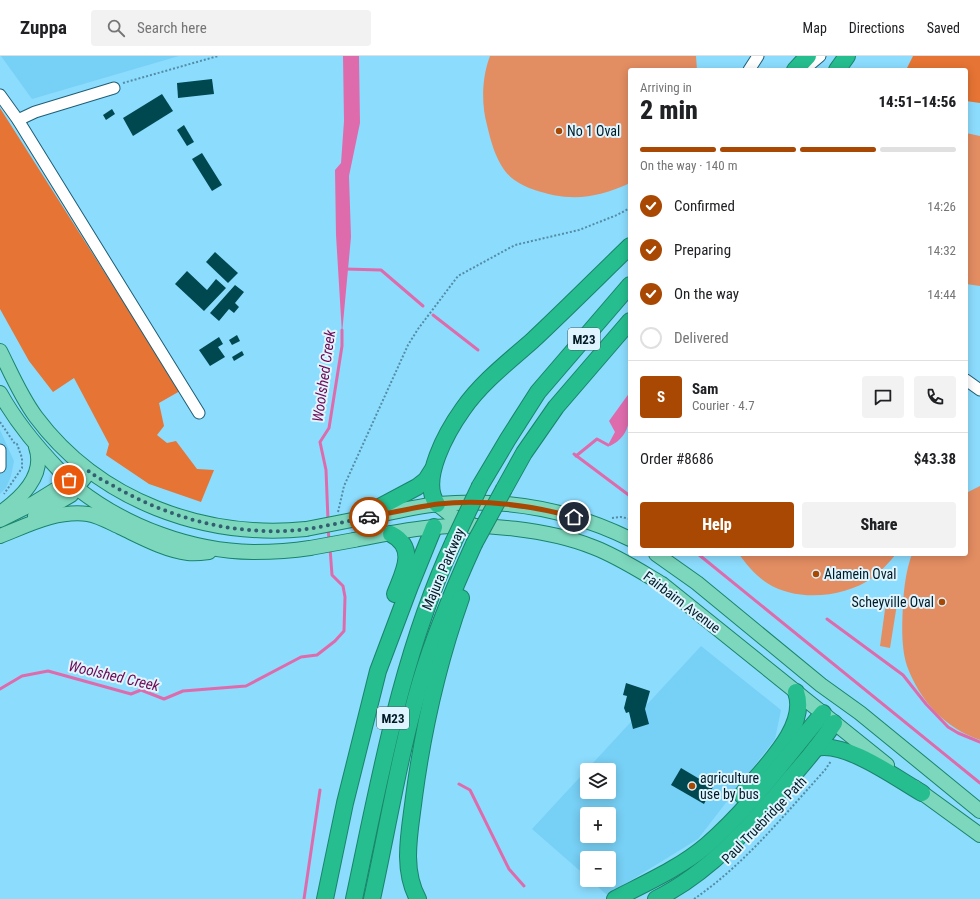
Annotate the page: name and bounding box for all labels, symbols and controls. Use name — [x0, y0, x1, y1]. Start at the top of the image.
search box — [91, 10, 371, 46]
text: Zuppa — [20, 16, 67, 39]
icon: search — [105, 17, 127, 39]
text: Search here — [137, 19, 207, 37]
text: Map — [803, 20, 827, 36]
text: Directions — [849, 20, 905, 36]
text: Saved — [927, 20, 960, 36]
text: Arriving in — [640, 80, 692, 95]
text: 14:51–14:56 — [878, 93, 956, 111]
text: 2 min — [640, 95, 698, 125]
place label: No 1 Oval — [567, 123, 620, 139]
marker: No 1 Oval — [554, 126, 564, 136]
text: On the way · 140 m — [640, 158, 737, 173]
icon: check — [640, 195, 662, 217]
text: Confirmed — [674, 197, 735, 215]
text: 14:26 — [927, 199, 956, 214]
icon: check — [640, 239, 662, 261]
text: Preparing — [674, 241, 731, 259]
text: 14:32 — [927, 243, 956, 258]
icon: check — [640, 283, 662, 305]
text: On the way — [674, 285, 739, 303]
text: 14:44 — [927, 287, 956, 302]
water label: Woolshed Creek — [309, 328, 339, 423]
road number: M23 — [568, 328, 600, 350]
text: Delivered — [674, 329, 729, 347]
button: chat — [862, 376, 904, 418]
button: phone — [914, 376, 956, 418]
text: Sam — [692, 380, 718, 398]
text: S — [657, 388, 665, 406]
text: Courier · 4.7 — [692, 398, 755, 413]
text: Order #8686 — [640, 450, 714, 468]
text: $43.38 — [914, 450, 956, 468]
pin — [52, 463, 86, 497]
icon: bag — [58, 469, 80, 491]
courier — [349, 497, 389, 537]
pin — [557, 500, 591, 534]
button: Help — [640, 502, 794, 548]
button: Share — [802, 502, 956, 548]
icon: car — [358, 506, 380, 528]
icon: home — [563, 506, 585, 528]
street label: Majura Parkway — [419, 525, 468, 612]
place label: Alamein Oval — [824, 566, 897, 582]
street label: Fairbairn Avenue — [640, 568, 724, 636]
marker: Alamein Oval — [811, 569, 821, 579]
place label: Scheyville Oval — [852, 594, 934, 610]
marker: Scheyville Oval — [937, 597, 947, 607]
water label: Woolshed Creek — [67, 657, 162, 695]
road number: M23 — [377, 707, 409, 729]
map controls — [580, 763, 616, 887]
button: layers — [580, 763, 616, 799]
place label: agriculture use by bus — [700, 770, 760, 802]
street label: Paul Truebridge Path — [718, 773, 810, 867]
marker: agriculture use by bus — [687, 781, 697, 791]
button: + — [580, 807, 616, 843]
button: − — [580, 851, 616, 887]

